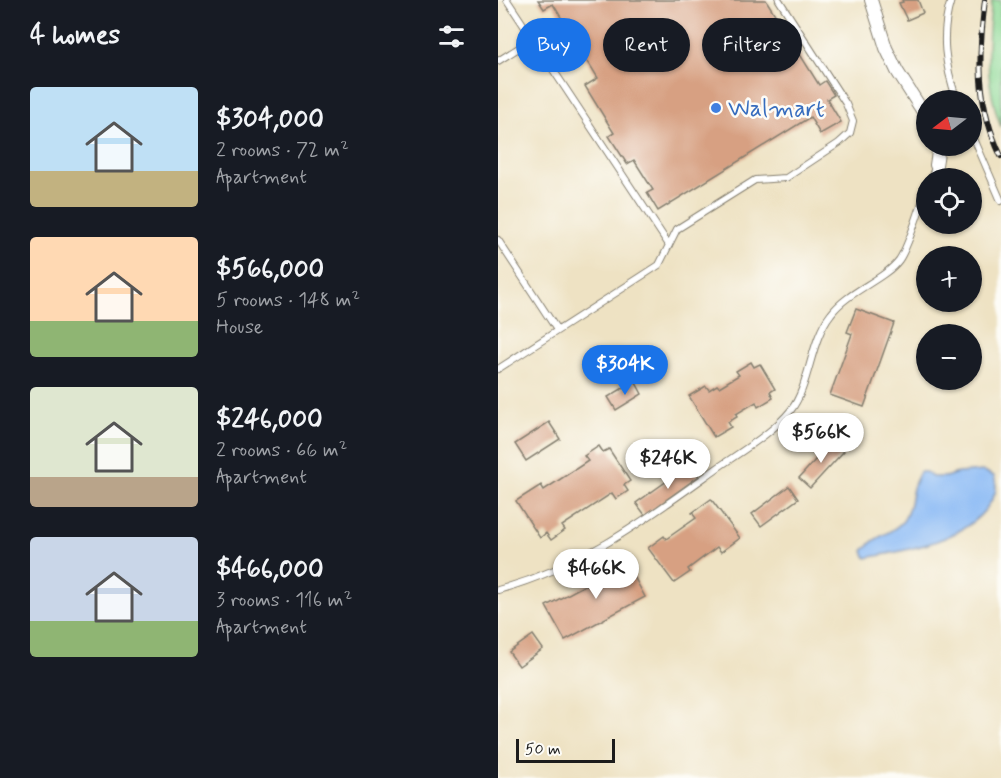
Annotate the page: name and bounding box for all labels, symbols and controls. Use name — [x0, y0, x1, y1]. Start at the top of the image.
chip: Buy — [516, 18, 591, 72]
chip: Rent — [603, 18, 690, 72]
chip: Filters — [702, 18, 802, 72]
text: 4 homes — [30, 19, 120, 53]
icon: filters — [435, 20, 468, 53]
north arrow — [916, 90, 982, 156]
map controls — [916, 90, 982, 390]
place label: Walmart — [728, 94, 825, 125]
marker: Walmart — [709, 101, 723, 115]
text: $304,000 — [216, 103, 324, 137]
icon: home — [78, 111, 150, 183]
text: 2 rooms · 72 m² — [216, 137, 349, 164]
text: Apartment — [216, 164, 307, 191]
button: locate — [916, 168, 982, 234]
button: + — [916, 246, 982, 312]
text: $566,000 — [216, 253, 324, 287]
icon: home — [78, 261, 150, 333]
text: 5 rooms · 148 m² — [216, 287, 360, 314]
text: House — [216, 314, 263, 341]
button: − — [916, 324, 982, 390]
pin: $304K — [583, 345, 667, 396]
text: $304K — [596, 351, 654, 378]
text: $246,000 — [216, 403, 323, 437]
icon: home — [78, 411, 150, 483]
pin: $566K — [779, 413, 863, 464]
text: $566K — [792, 419, 850, 446]
text: 2 rooms · 66 m² — [216, 437, 347, 464]
pin: $246K — [626, 439, 710, 490]
text: $246K — [639, 445, 697, 472]
text: Apartment — [216, 464, 307, 491]
pin: $466K — [554, 549, 638, 600]
text: $466,000 — [216, 553, 324, 587]
text: $466K — [567, 555, 625, 582]
icon: home — [78, 561, 150, 633]
text: 3 rooms · 116 m² — [216, 587, 352, 614]
text: Apartment — [216, 614, 307, 641]
scale bar — [516, 736, 615, 764]
text: 50 m — [525, 739, 561, 760]

